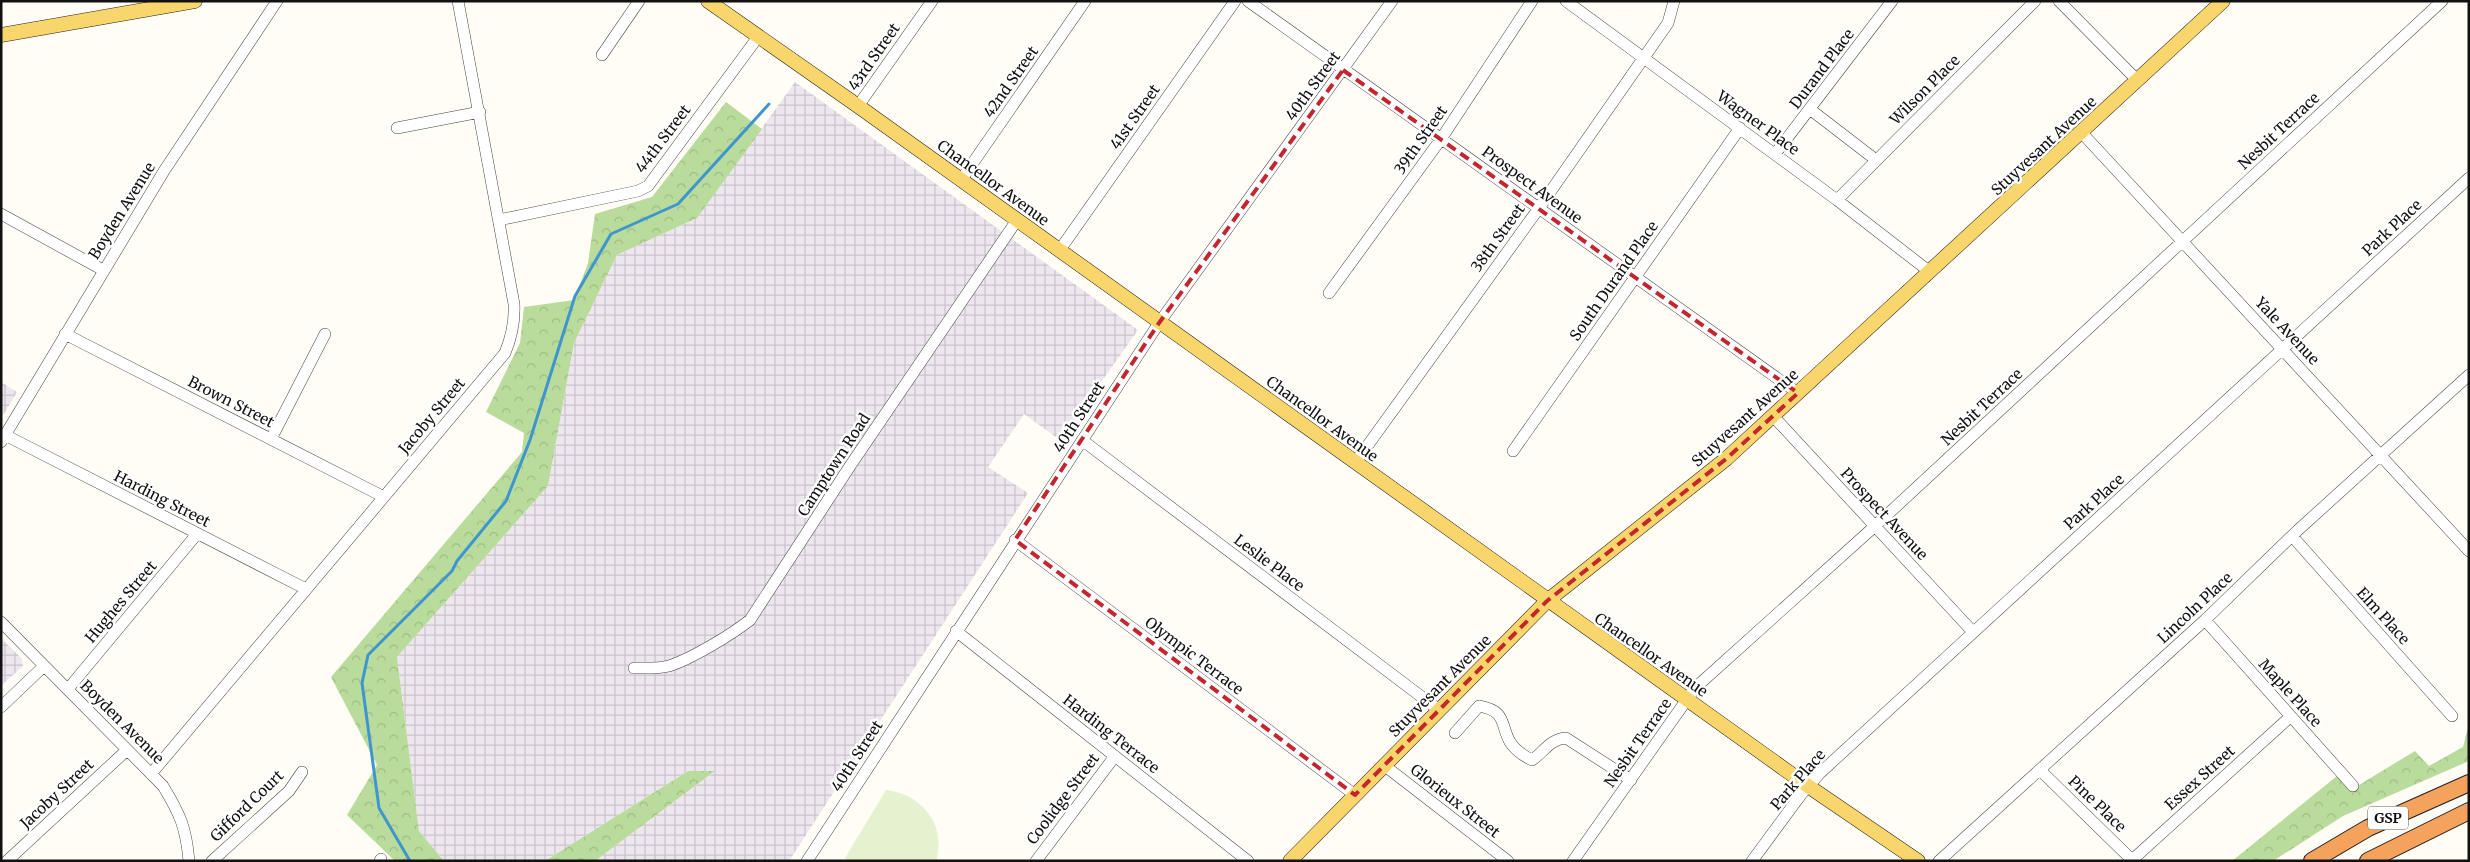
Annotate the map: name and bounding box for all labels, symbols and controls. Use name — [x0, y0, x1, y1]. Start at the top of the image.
street label: 43rd Street — [843, 19, 904, 94]
street label: Durand Place — [1785, 25, 1858, 113]
street label: 42nd Street — [979, 42, 1042, 121]
street label: 40th Street — [1281, 47, 1344, 124]
street label: Wilson Place — [1885, 50, 1964, 129]
street label: 41st Street — [1105, 81, 1164, 153]
street label: Wagner Place — [1713, 86, 1803, 159]
street label: Nesbit Terrace — [2234, 88, 2323, 173]
street label: Stuyvesant Avenue — [1987, 92, 2100, 199]
street label: 44th Street — [631, 101, 694, 177]
street label: 39th Street — [1390, 102, 1451, 178]
street label: Chancellor Avenue — [934, 136, 1053, 230]
street label: Prospect Avenue — [1478, 142, 1586, 227]
street label: Boyden Avenue — [84, 159, 159, 263]
street label: Park Place — [2358, 195, 2425, 260]
street label: 38th Street — [1467, 200, 1529, 275]
street label: South Durand Place — [1565, 217, 1662, 344]
street label: Yale Avenue — [2251, 292, 2324, 369]
street label: Nesbit Terrace — [1937, 364, 2026, 449]
street label: Stuyvesant Avenue — [1687, 365, 1802, 470]
street label: Brown Street — [185, 372, 278, 432]
street label: Chancellor Avenue — [1263, 372, 1382, 466]
street label: Jacoby Street — [394, 374, 469, 458]
street label: 40th Street — [1049, 378, 1109, 456]
street label: Camptown Road — [793, 410, 874, 520]
street label: Prospect Avenue — [1837, 464, 1932, 564]
street label: Harding Street — [111, 466, 214, 531]
street label: Park Place — [2060, 470, 2128, 534]
street label: Leslie Place — [1230, 530, 1308, 595]
street label: Hughes Street — [81, 557, 161, 647]
street label: Lincoln Place — [2153, 568, 2236, 647]
street label: Elm Place — [2353, 583, 2414, 648]
street label: Chancellor Avenue — [1591, 608, 1712, 701]
street label: Olympic Terrace — [1141, 612, 1247, 699]
street label: Stuyvesant Avenue — [1385, 630, 1495, 741]
street label: Maple Place — [2255, 655, 2326, 731]
street label: Boyden Avenue — [77, 676, 168, 768]
street label: Harding Terrace — [1059, 690, 1163, 777]
street label: Nesbit Terrace — [1600, 694, 1675, 791]
street label: 40th Street — [827, 717, 887, 795]
street label: Essex Street — [2161, 741, 2239, 814]
street label: Park Place — [1766, 745, 1829, 814]
street label: Coolidge Street — [1022, 749, 1103, 848]
street label: Jacoby Street — [15, 755, 97, 833]
street label: Glorieux Street — [1407, 760, 1504, 842]
street label: Gifford Court — [206, 766, 287, 845]
street label: Pine Place — [2064, 771, 2130, 836]
road number: GSP — [2368, 806, 2408, 830]

